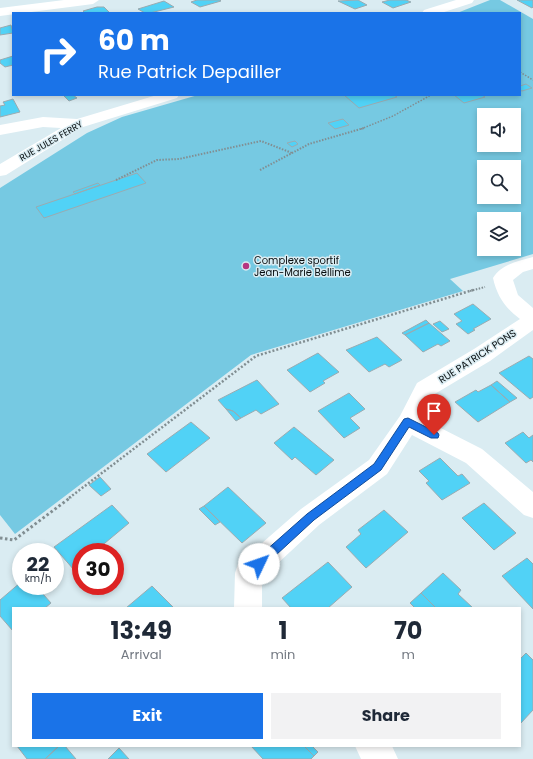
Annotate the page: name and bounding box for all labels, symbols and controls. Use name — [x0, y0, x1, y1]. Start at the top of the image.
text: 60 m — [98, 21, 170, 60]
icon: right — [32, 28, 84, 80]
text: Rue Patrick Depailler — [98, 59, 281, 84]
map controls — [477, 108, 521, 256]
button: sound — [477, 108, 521, 152]
street label: RUE JULES FERRY — [17, 118, 85, 164]
button: search — [477, 160, 521, 204]
button: layers — [477, 212, 521, 256]
place label: Complexe sportif Jean-Marie Bellime — [254, 253, 351, 280]
marker: Complexe sportif Jean-Marie Bellime — [241, 261, 251, 271]
street label: RUE PATRICK PONS — [435, 326, 519, 387]
pin — [417, 394, 451, 435]
icon: arrive — [423, 400, 445, 422]
speed limit sign: 30 — [72, 543, 124, 595]
position arrow — [238, 543, 280, 585]
text: 22 — [27, 550, 49, 578]
text: km/h — [25, 571, 51, 586]
text: 13:49 — [111, 614, 172, 647]
text: 1 — [278, 614, 287, 647]
text: 70 — [394, 614, 422, 647]
text: Arrival — [121, 645, 162, 664]
text: min — [270, 645, 295, 664]
text: m — [401, 645, 415, 664]
button: Exit — [32, 693, 263, 739]
button: Share — [271, 693, 501, 739]

